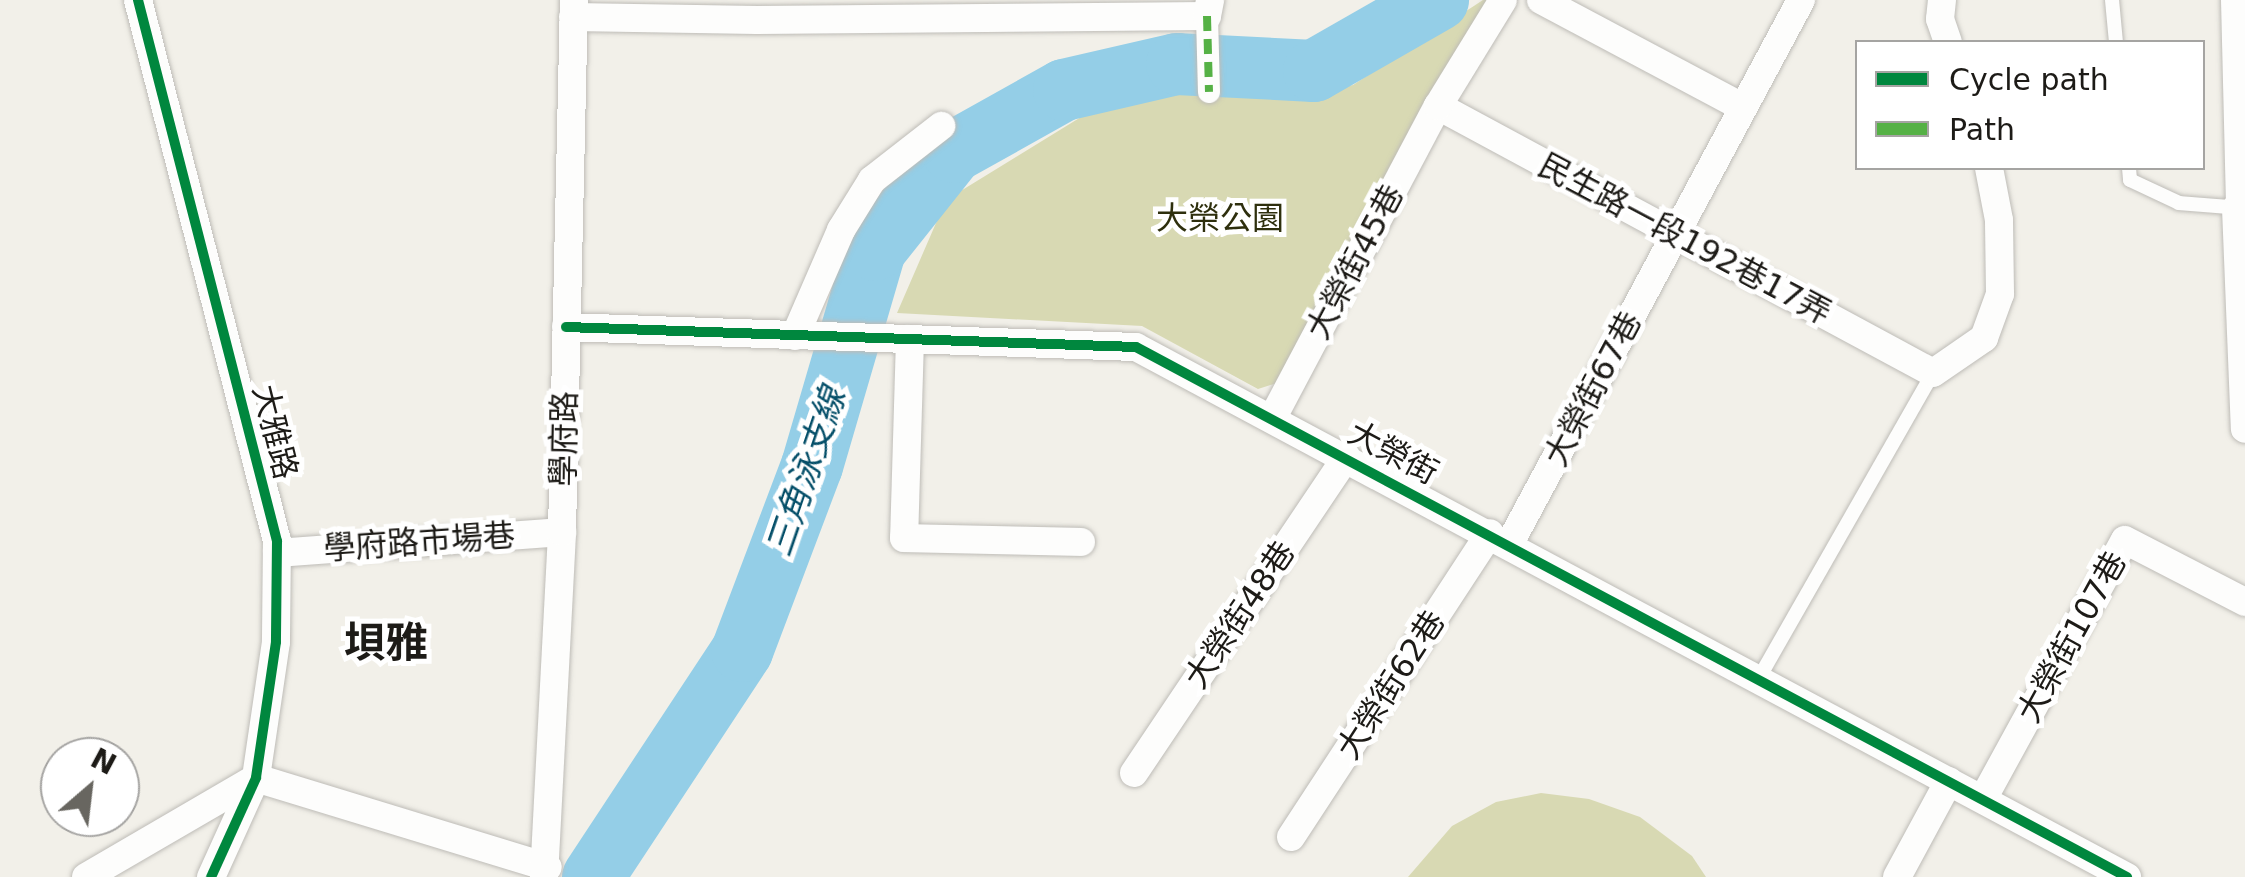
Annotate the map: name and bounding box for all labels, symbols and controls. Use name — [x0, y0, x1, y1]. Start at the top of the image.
legend — [1855, 40, 2205, 170]
text: Cycle path — [1949, 62, 2109, 97]
text: Path — [1949, 112, 2015, 147]
street label: 民生路一段192巷17弄 — [1532, 146, 1838, 332]
street label: 大榮街45巷 — [1298, 179, 1412, 345]
park label: 大榮公園 — [1156, 199, 1284, 237]
street label: 大榮街67巷 — [1536, 306, 1650, 472]
street label: 大雅路 — [245, 381, 305, 483]
water label: 三角泳支線 — [758, 382, 854, 562]
street label: 學府路 — [544, 391, 584, 487]
street label: 大榮街 — [1342, 414, 1444, 492]
street label: 學府路市場巷 — [322, 516, 516, 568]
street label: 大榮街48巷 — [1177, 534, 1303, 696]
street label: 大榮街107巷 — [2009, 545, 2135, 729]
street label: 大榮街62巷 — [1329, 604, 1453, 766]
district label: 垻雅 — [344, 618, 428, 668]
north arrow — [40, 737, 140, 837]
text: N — [85, 742, 121, 782]

